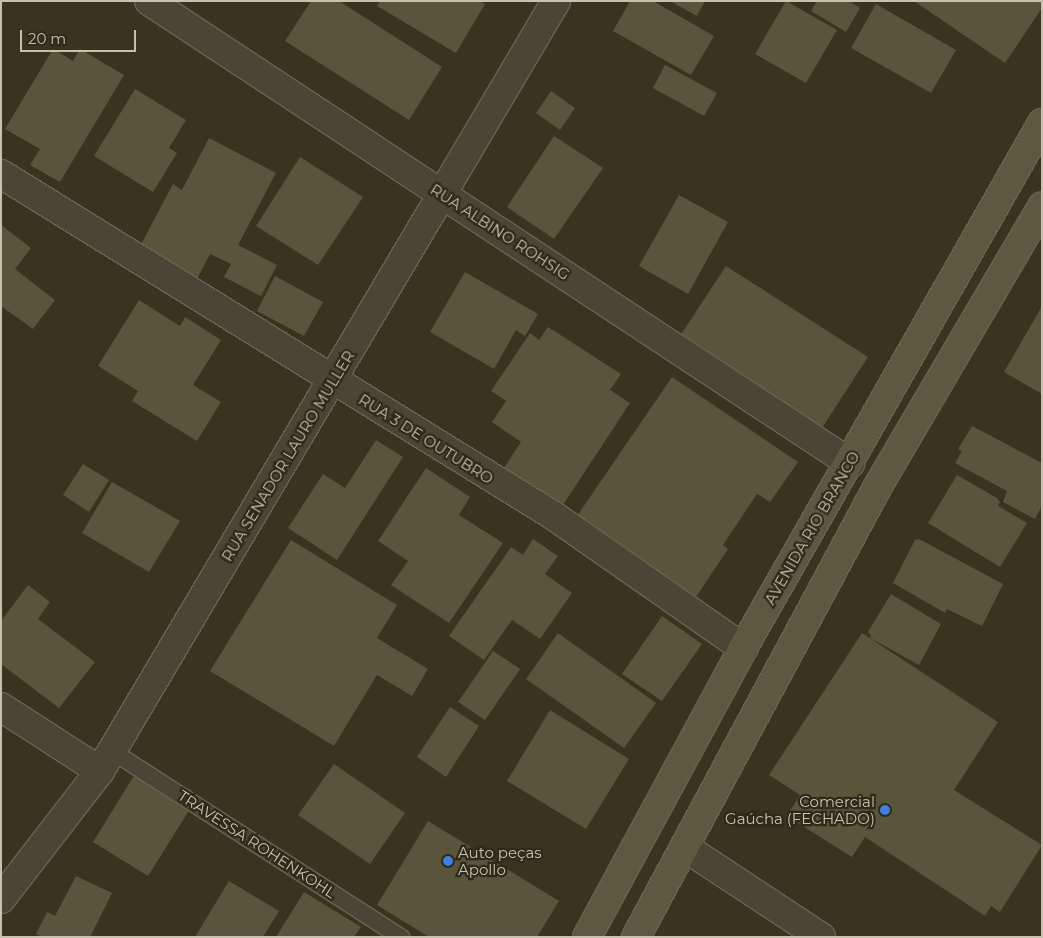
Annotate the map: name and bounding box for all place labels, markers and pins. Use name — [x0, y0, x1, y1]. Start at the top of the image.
place label: Comercial Gaúcha (FECHADO) — [725, 792, 875, 827]
marker: Comercial Gaúcha (FECHADO) — [879, 804, 891, 816]
place label: Auto peças Apollo — [458, 843, 542, 878]
marker: Auto peças Apollo — [442, 855, 454, 867]

